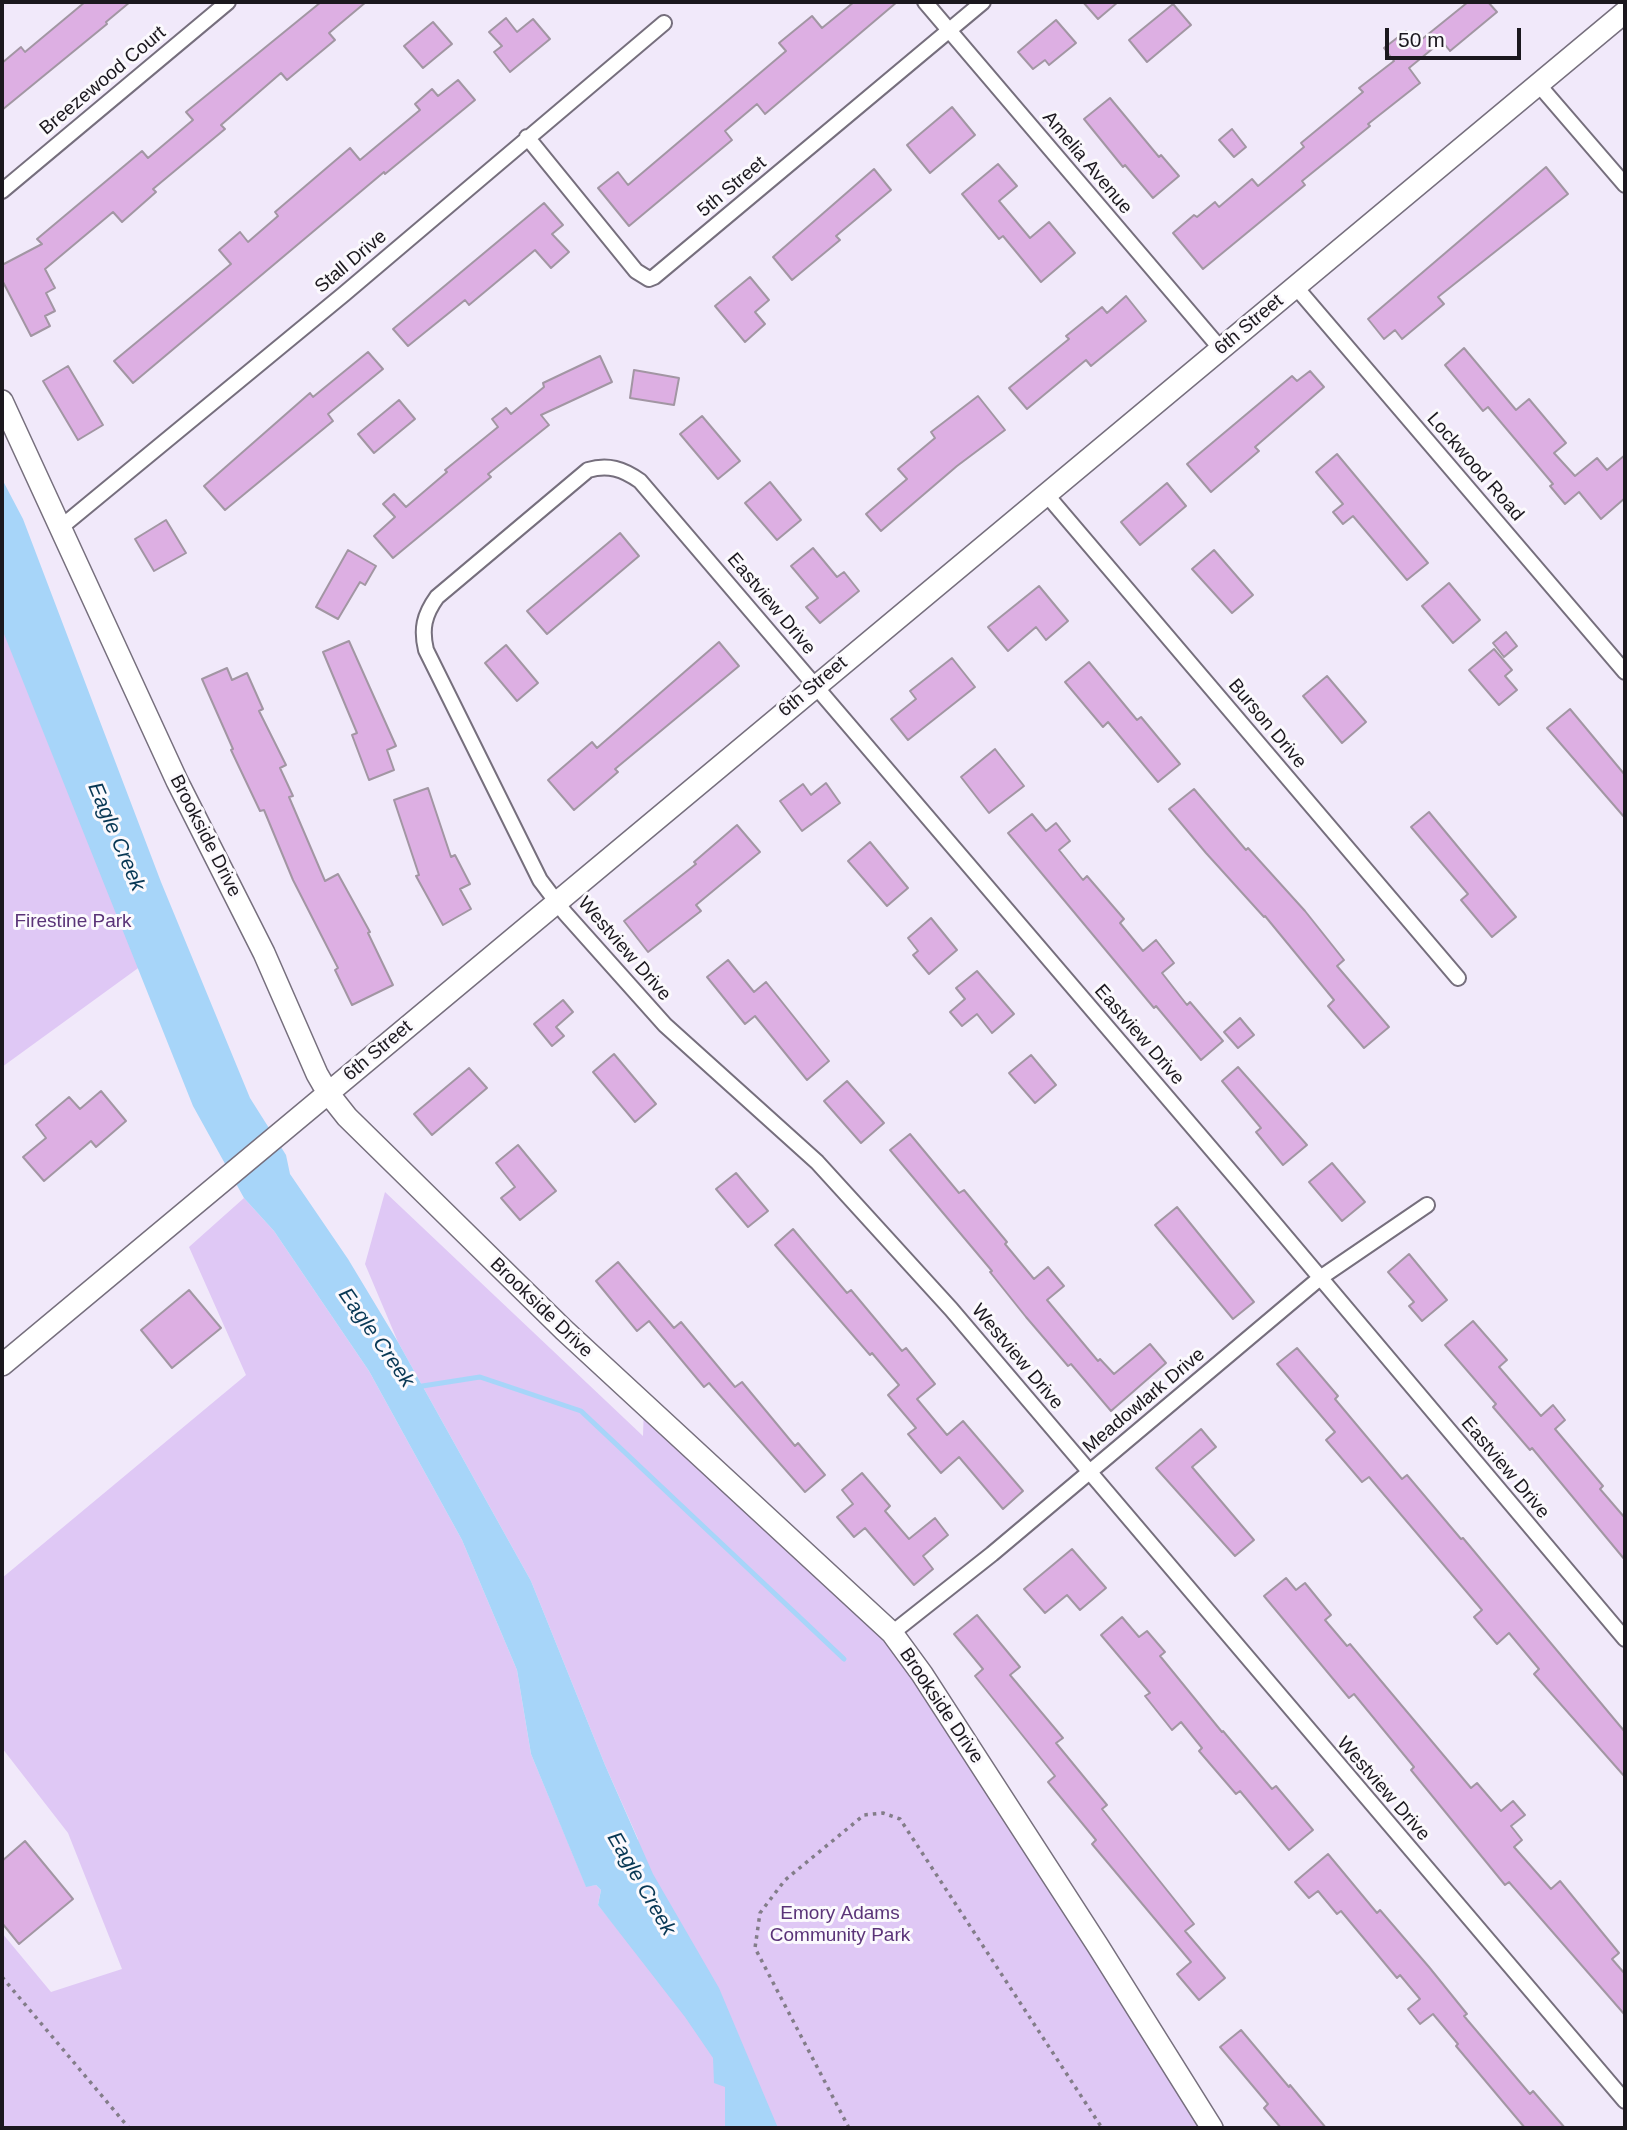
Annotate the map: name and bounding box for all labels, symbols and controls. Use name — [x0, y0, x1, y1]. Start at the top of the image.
scale bar — [1389, 14, 1526, 58]
street label: Breezewood Court — [35, 22, 171, 140]
text: 50 m — [1398, 28, 1445, 51]
street label: Amelia Avenue — [1037, 107, 1137, 219]
street label: 5th Street — [693, 152, 771, 222]
street label: Stall Drive — [311, 225, 391, 299]
street label: 6th Street — [1210, 290, 1288, 360]
street label: Lockwood Road — [1422, 408, 1528, 526]
street label: Eastview Drive — [722, 549, 820, 659]
street label: 6th Street — [774, 652, 852, 722]
street label: Burson Drive — [1223, 675, 1311, 773]
street label: Brookside Drive — [164, 771, 246, 901]
water label: Eagle Creek — [82, 779, 150, 895]
street label: Westview Drive — [573, 892, 675, 1006]
park label: Firestine Park — [14, 911, 132, 933]
street label: Eastview Drive — [1089, 980, 1189, 1090]
street label: 6th Street — [339, 1016, 417, 1086]
street label: Brookside Drive — [485, 1253, 597, 1363]
water label: Eagle Creek — [333, 1283, 419, 1393]
street label: Westview Drive — [966, 1300, 1068, 1414]
street label: Meadowlark Drive — [1078, 1343, 1210, 1459]
street label: Eastview Drive — [1456, 1413, 1554, 1523]
street label: Brookside Drive — [894, 1644, 988, 1768]
street label: Westview Drive — [1332, 1732, 1434, 1846]
water label: Eagle Creek — [601, 1828, 681, 1940]
park label: Emory Adams Community Park — [770, 1903, 910, 1947]

